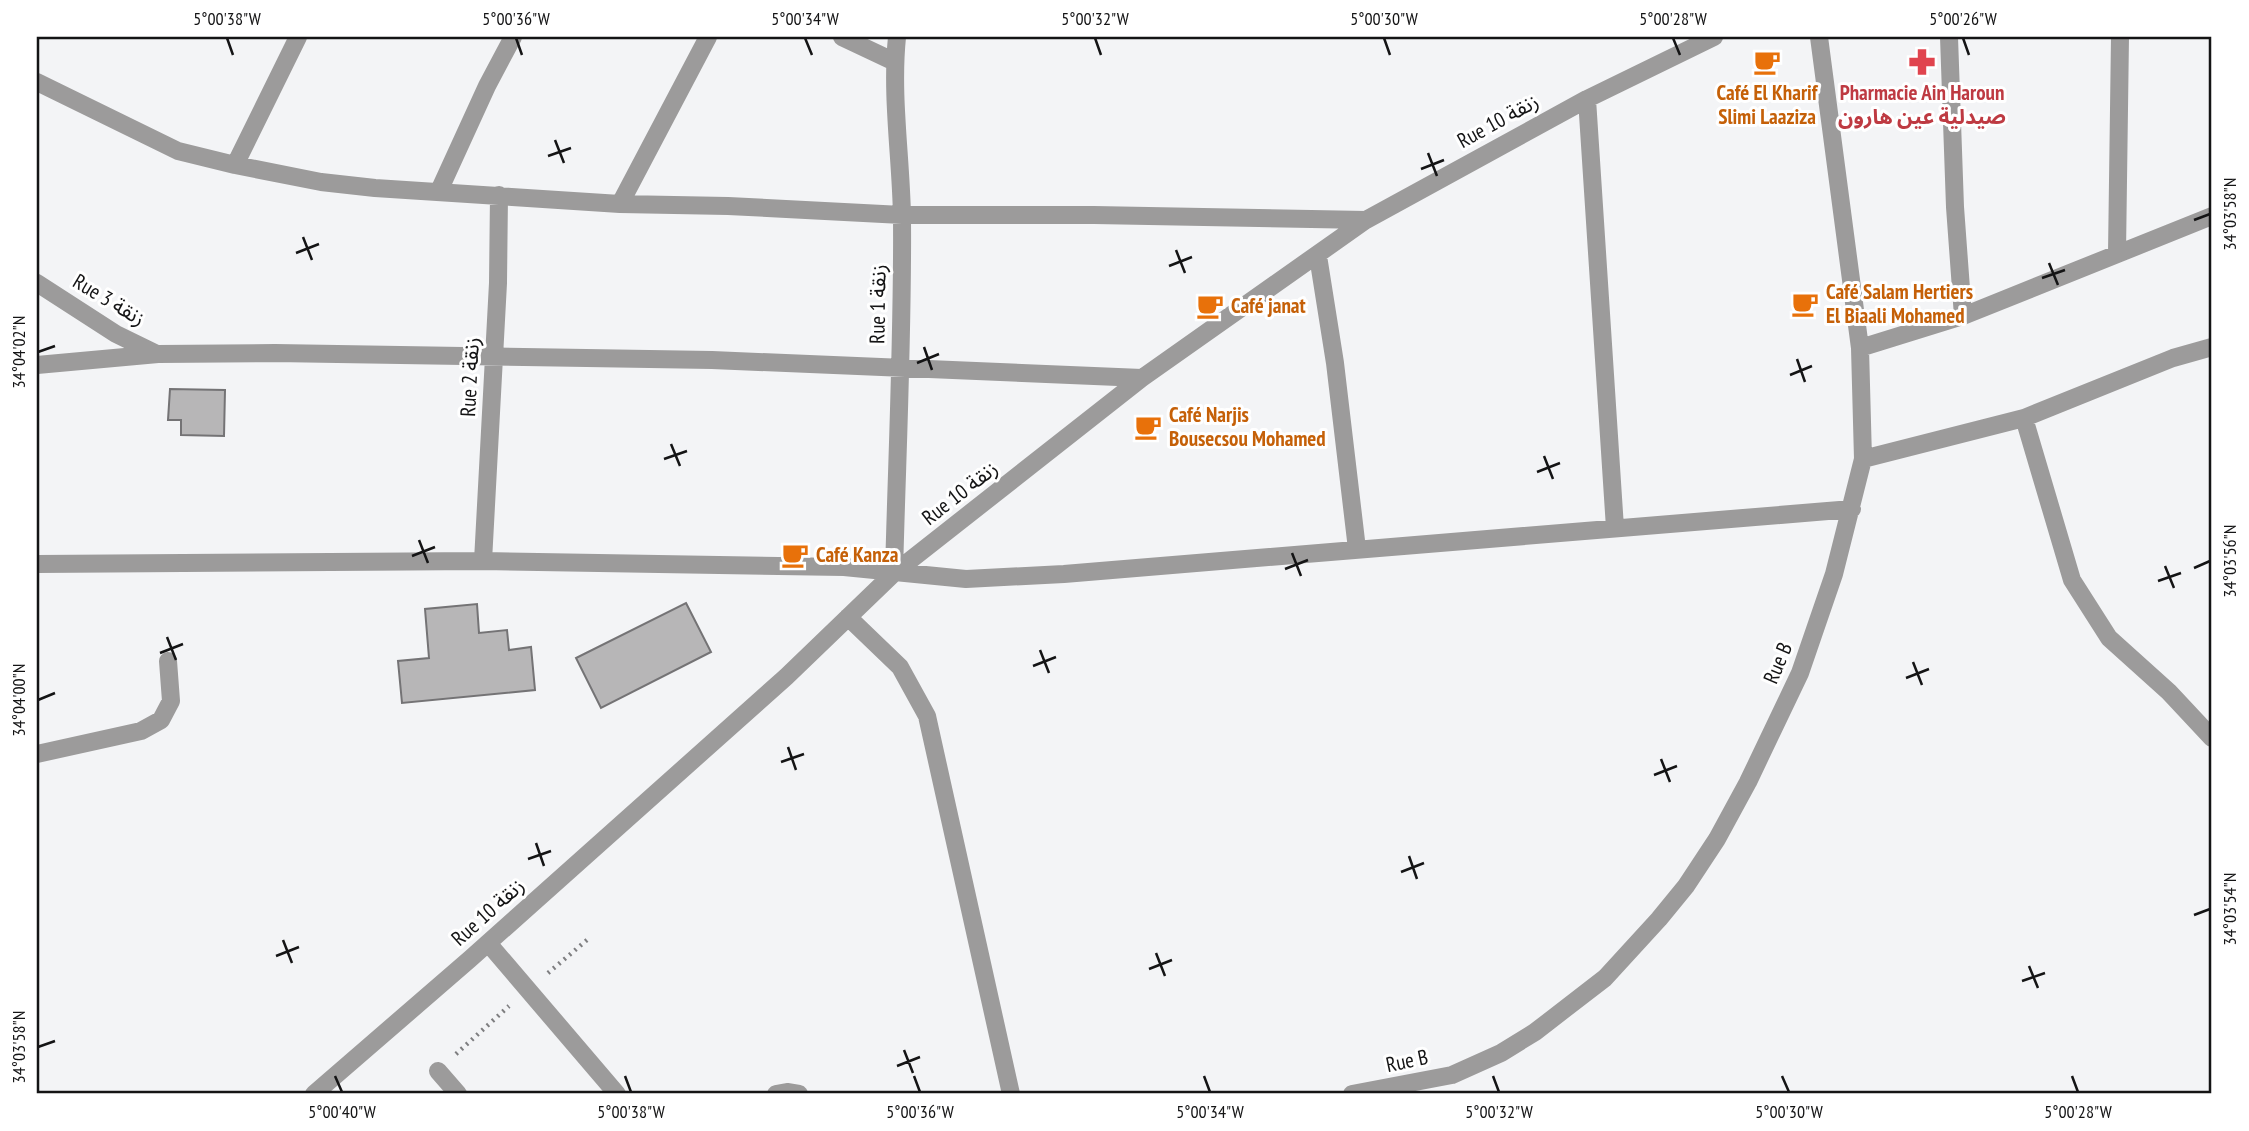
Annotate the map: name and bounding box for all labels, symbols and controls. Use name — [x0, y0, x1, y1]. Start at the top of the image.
text: 5°00'38"W — [193, 7, 261, 30]
text: 5°00'36"W — [482, 7, 550, 30]
text: 5°00'34"W — [771, 7, 839, 30]
text: 5°00'32"W — [1061, 7, 1129, 30]
text: 5°00'30"W — [1350, 7, 1418, 30]
text: 5°00'28"W — [1639, 7, 1707, 30]
text: 5°00'26"W — [1929, 7, 1997, 30]
cafe icon: Café El Kharif Slimi Laaziza — [1752, 47, 1782, 77]
pharmacy icon: Pharmacie Ain Haroun صيدلية عين هارون — [1907, 47, 1937, 77]
place label: Café El Kharif Slimi Laaziza — [1717, 79, 1819, 130]
place label: Pharmacie Ain Haroun صيدلية عين هارون — [1838, 79, 2006, 130]
street label: Rue 10 زنقة — [1452, 87, 1543, 154]
text: 34°03'58"N — [2218, 178, 2241, 250]
street label: Rue 1 زنقة — [863, 264, 892, 344]
street label: Rue 3 زنقة — [68, 268, 150, 332]
place label: Café Salam Hertiers El Biaali Mohamed — [1826, 278, 1973, 329]
cafe icon: Café Salam Hertiers El Biaali Mohamed — [1790, 289, 1820, 319]
cafe icon: Café janat — [1195, 291, 1225, 321]
place label: Café janat — [1231, 292, 1306, 319]
text: 34°04'02"N — [7, 316, 30, 388]
street label: Rue 2 زنقة — [454, 337, 485, 417]
place label: Café Narjis Bousecsou Mohamed — [1169, 401, 1326, 452]
cafe icon: Café Narjis Bousecsou Mohamed — [1133, 412, 1163, 442]
street label: Rue 10 زنقة — [916, 455, 1003, 531]
text: 34°03'56"N — [2218, 525, 2241, 597]
cafe icon: Café Kanza — [780, 540, 810, 570]
place label: Café Kanza — [816, 541, 899, 568]
street label: Rue B — [1757, 638, 1798, 688]
text: 34°04'00"N — [7, 664, 30, 736]
street label: Rue 10 زنقة — [446, 872, 530, 951]
text: 34°03'54"N — [2218, 873, 2241, 945]
text: 34°03'58"N — [7, 1011, 30, 1083]
street label: Rue B — [1383, 1043, 1430, 1078]
text: 5°00'40"W — [308, 1100, 376, 1123]
text: 5°00'38"W — [597, 1100, 665, 1123]
text: 5°00'36"W — [886, 1100, 954, 1123]
text: 5°00'34"W — [1176, 1100, 1244, 1123]
text: 5°00'32"W — [1465, 1100, 1533, 1123]
text: 5°00'30"W — [1755, 1100, 1823, 1123]
text: 5°00'28"W — [2044, 1100, 2112, 1123]

